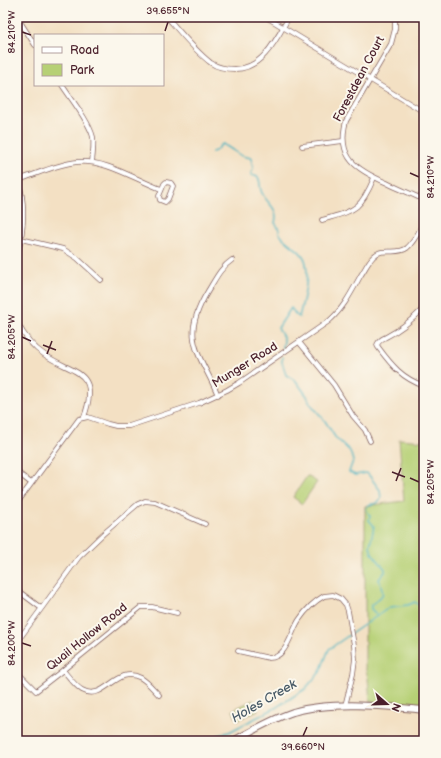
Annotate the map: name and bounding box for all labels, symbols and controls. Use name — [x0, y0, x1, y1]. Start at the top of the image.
text: 39.655°N — [146, 5, 190, 17]
text: 84.210°W — [6, 10, 18, 54]
street label: Forestdean Court — [330, 33, 388, 124]
legend — [34, 34, 164, 86]
text: Road — [70, 43, 99, 58]
text: Park — [70, 63, 94, 78]
text: 84.210°W — [425, 155, 437, 199]
text: 84.205°W — [6, 315, 18, 359]
street label: Munger Road — [209, 339, 281, 391]
text: 84.205°W — [425, 460, 437, 504]
street label: Quail Hollow Road — [44, 600, 130, 674]
text: 84.200°W — [6, 620, 18, 666]
water label: Holes Creek — [228, 676, 300, 726]
north arrow — [367, 684, 407, 724]
text: N — [388, 701, 403, 713]
text: 39.660°N — [281, 741, 325, 753]

